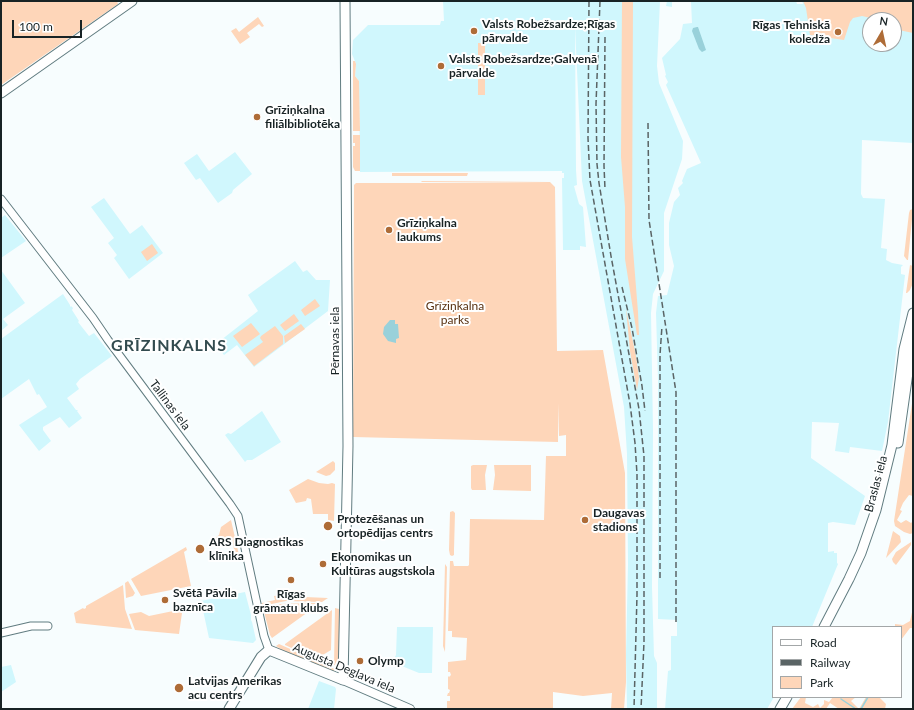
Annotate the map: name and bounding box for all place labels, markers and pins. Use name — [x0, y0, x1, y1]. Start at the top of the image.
place label: Valsts Robežsardze;Rīgas pārvalde — [482, 17, 615, 45]
place label: Rīgas Tehniskā koledža — [752, 18, 830, 46]
marker: Valsts Robežsardze;Rīgas pārvalde — [469, 26, 479, 36]
marker: Rīgas Tehniskā koledža — [833, 27, 843, 37]
place label: Valsts Robežsardze;Galvenā pārvalde — [449, 52, 597, 80]
marker: Valsts Robežsardze;Galvenā pārvalde — [436, 61, 446, 71]
place label: Grīziņkalna filiālbibliotēka — [265, 103, 340, 131]
marker: Grīziņkalna filiālbibliotēka — [252, 112, 262, 122]
place label: Grīziņkalna laukums — [397, 216, 457, 244]
marker: Grīziņkalna laukums — [384, 225, 394, 235]
place label: Daugavas stadions — [593, 506, 645, 534]
place label: Protezēšanas un ortopēdijas centrs — [337, 512, 433, 540]
marker: Daugavas stadions — [580, 515, 590, 525]
marker: Protezēšanas un ortopēdijas centrs — [322, 520, 334, 532]
place label: ARS Diagnostikas klīnika — [209, 535, 303, 563]
marker: ARS Diagnostikas klīnika — [194, 543, 206, 555]
place label: Ekonomikas un Kultūras augstskola — [331, 550, 435, 578]
marker: Ekonomikas un Kultūras augstskola — [318, 559, 328, 569]
marker: Rīgas grāmatu klubs — [286, 575, 296, 585]
place label: Svētā Pāvila baznīca — [173, 586, 237, 614]
place label: Rīgas grāmatu klubs — [253, 587, 329, 615]
marker: Svētā Pāvila baznīca — [160, 595, 170, 605]
place label: Olymp — [368, 654, 404, 668]
marker: Olymp — [355, 656, 365, 666]
place label: Latvijas Amerikas acu centrs — [188, 674, 281, 702]
marker: Latvijas Amerikas acu centrs — [173, 682, 185, 694]

